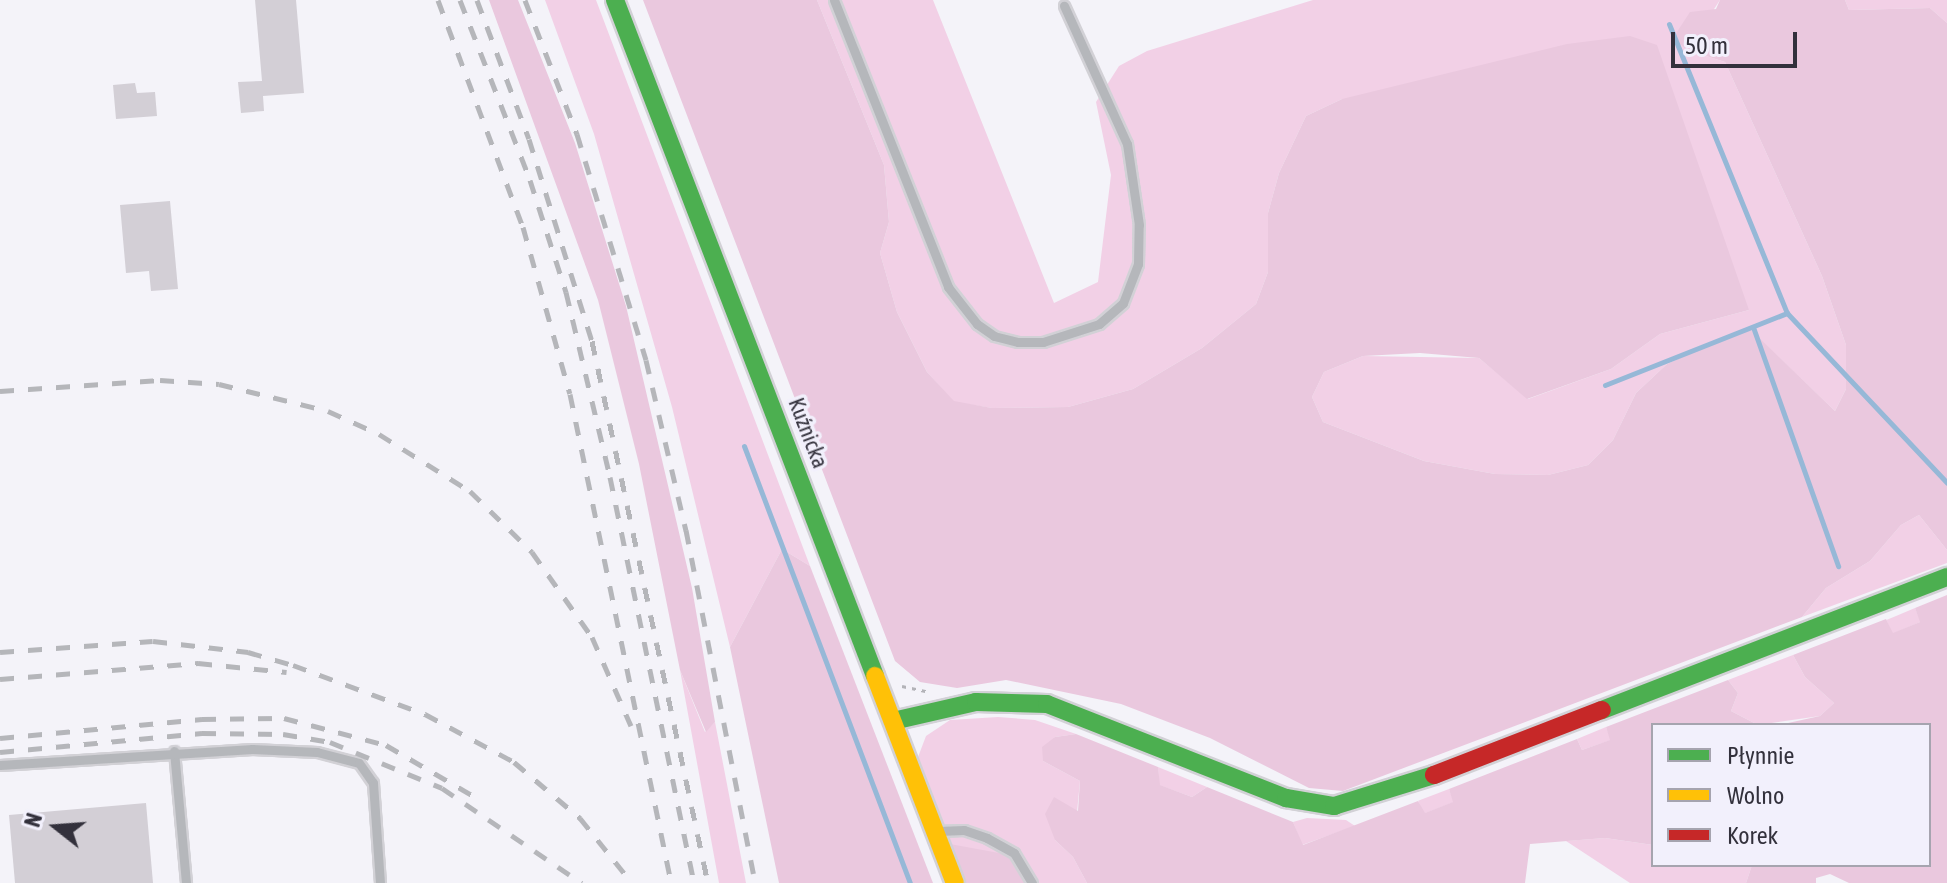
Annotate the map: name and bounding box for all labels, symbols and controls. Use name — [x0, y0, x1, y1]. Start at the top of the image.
scale bar — [1675, 16, 1801, 66]
text: 50 m — [1685, 32, 1728, 59]
street label: Kuźnicka — [783, 394, 833, 472]
legend — [1651, 723, 1931, 867]
text: Płynnie — [1727, 742, 1794, 769]
text: Wolno — [1727, 782, 1784, 809]
north arrow — [16, 787, 96, 867]
text: N — [19, 810, 47, 830]
text: Korek — [1727, 822, 1778, 849]

